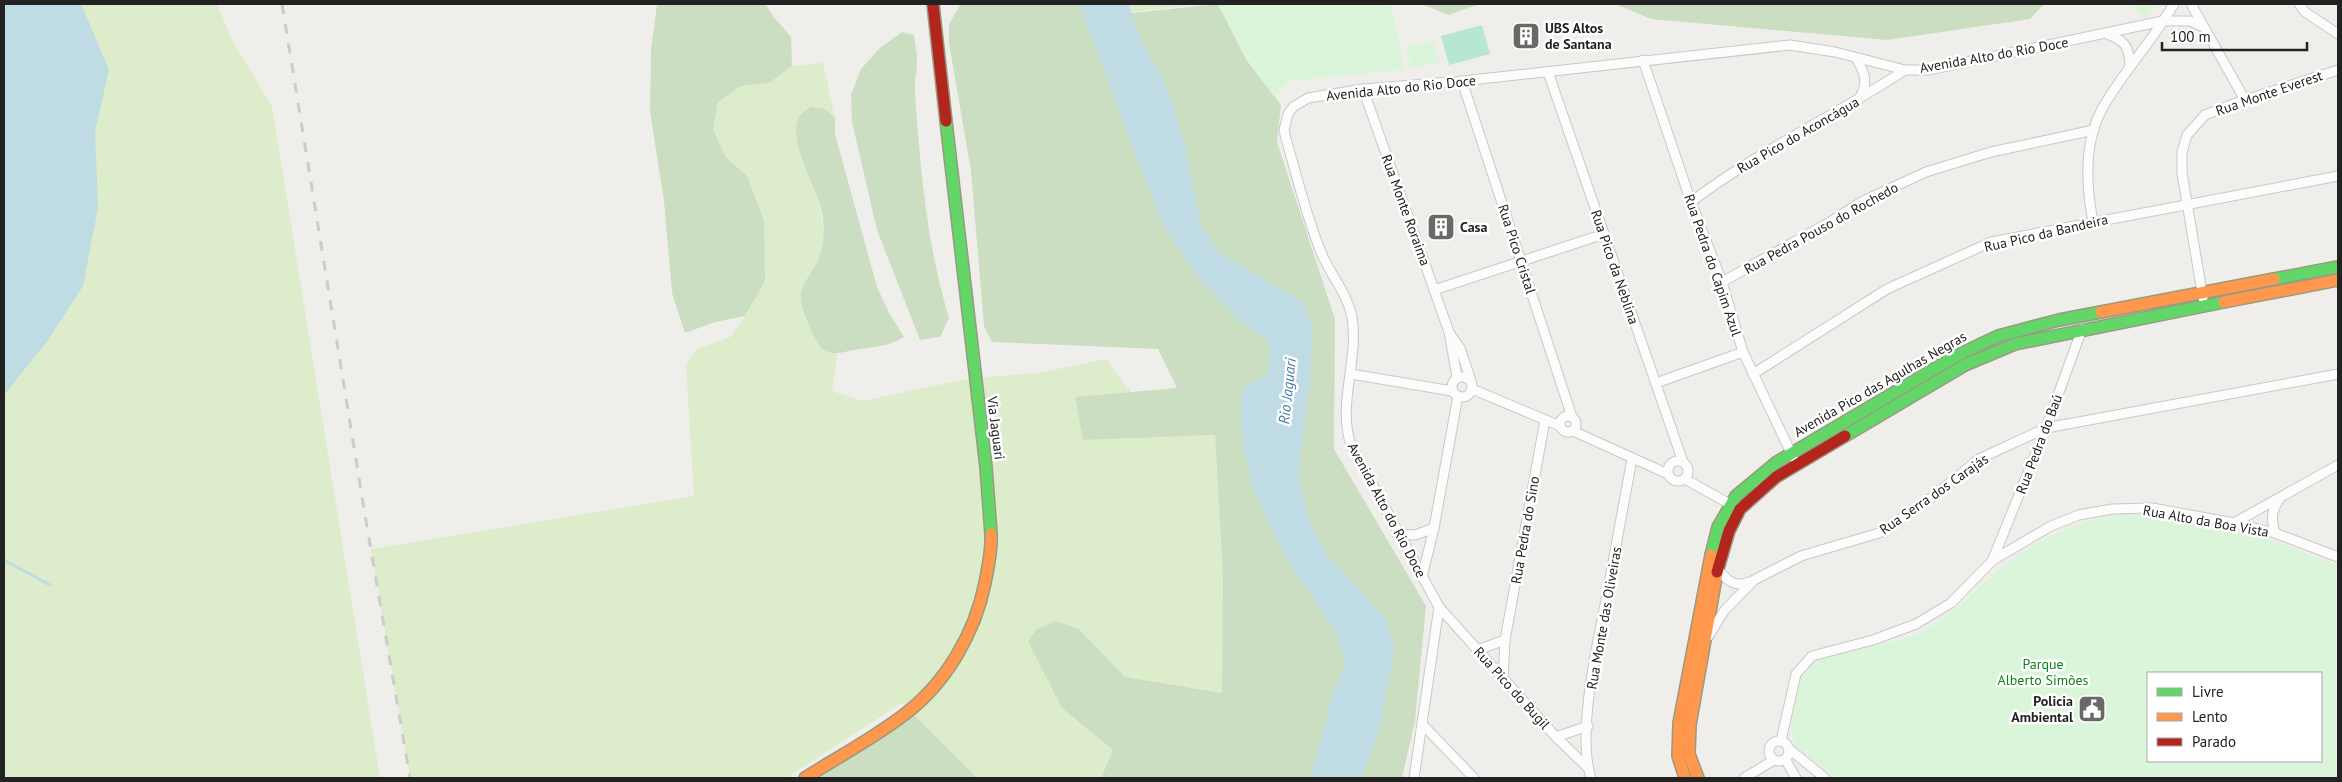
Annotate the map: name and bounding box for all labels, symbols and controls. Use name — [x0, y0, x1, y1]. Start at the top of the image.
place label: UBS Altos de Santana — [1545, 19, 1612, 53]
scale bar — [2162, 20, 2307, 52]
building icon: UBS Altos de Santana — [1511, 21, 1541, 51]
text: 100 m — [2170, 27, 2211, 46]
street label: Avenida Alto do Rio Doce — [1918, 33, 2070, 77]
street label: Rua Monte Everest — [2213, 66, 2325, 120]
street label: Avenida Alto do Rio Doce — [1325, 71, 1477, 105]
street label: Rua Pico do Aconcágua — [1734, 93, 1862, 177]
street label: Rua Monte Roraima — [1378, 152, 1434, 268]
street label: Rua Pedra Pouso do Rochedo — [1741, 178, 1901, 278]
street label: Rua Pedra do Capim Azul — [1680, 192, 1746, 338]
street label: Rua Pico Cristal — [1494, 202, 1540, 296]
street label: Rua Pico da Neblina — [1587, 207, 1643, 327]
street label: Rua Pico da Bandeira — [1982, 210, 2110, 256]
building icon: Casa — [1426, 212, 1456, 242]
place label: Casa — [1460, 218, 1488, 236]
street label: Avenida Pico das Agulhas Negras — [1790, 327, 1970, 441]
water label: Rio Jaguari — [1274, 356, 1300, 425]
street label: Rua Pedra do Baú — [2012, 392, 2066, 496]
street label: Via Jaguari — [983, 394, 1009, 461]
street label: Avenida Alto do Rio Doce — [1344, 439, 1430, 581]
street label: Rua Serra dos Carajás — [1876, 450, 1992, 538]
street label: Rua Pedra do Sino — [1507, 475, 1543, 585]
street label: Rua Alto da Boa Vista — [2142, 501, 2270, 541]
street label: Rua Monte das Oliveiras — [1583, 545, 1625, 691]
street label: Rua Pico do Bugil — [1470, 643, 1554, 733]
park label: Parque Alberto Simões — [1997, 655, 2089, 689]
legend — [2147, 672, 2322, 762]
text: Livre — [2192, 682, 2224, 701]
place label: Policia Ambiental — [2011, 692, 2074, 726]
public building icon: Policia Ambiental — [2077, 694, 2107, 724]
text: Lento — [2192, 707, 2228, 726]
text: Parado — [2192, 732, 2236, 751]

